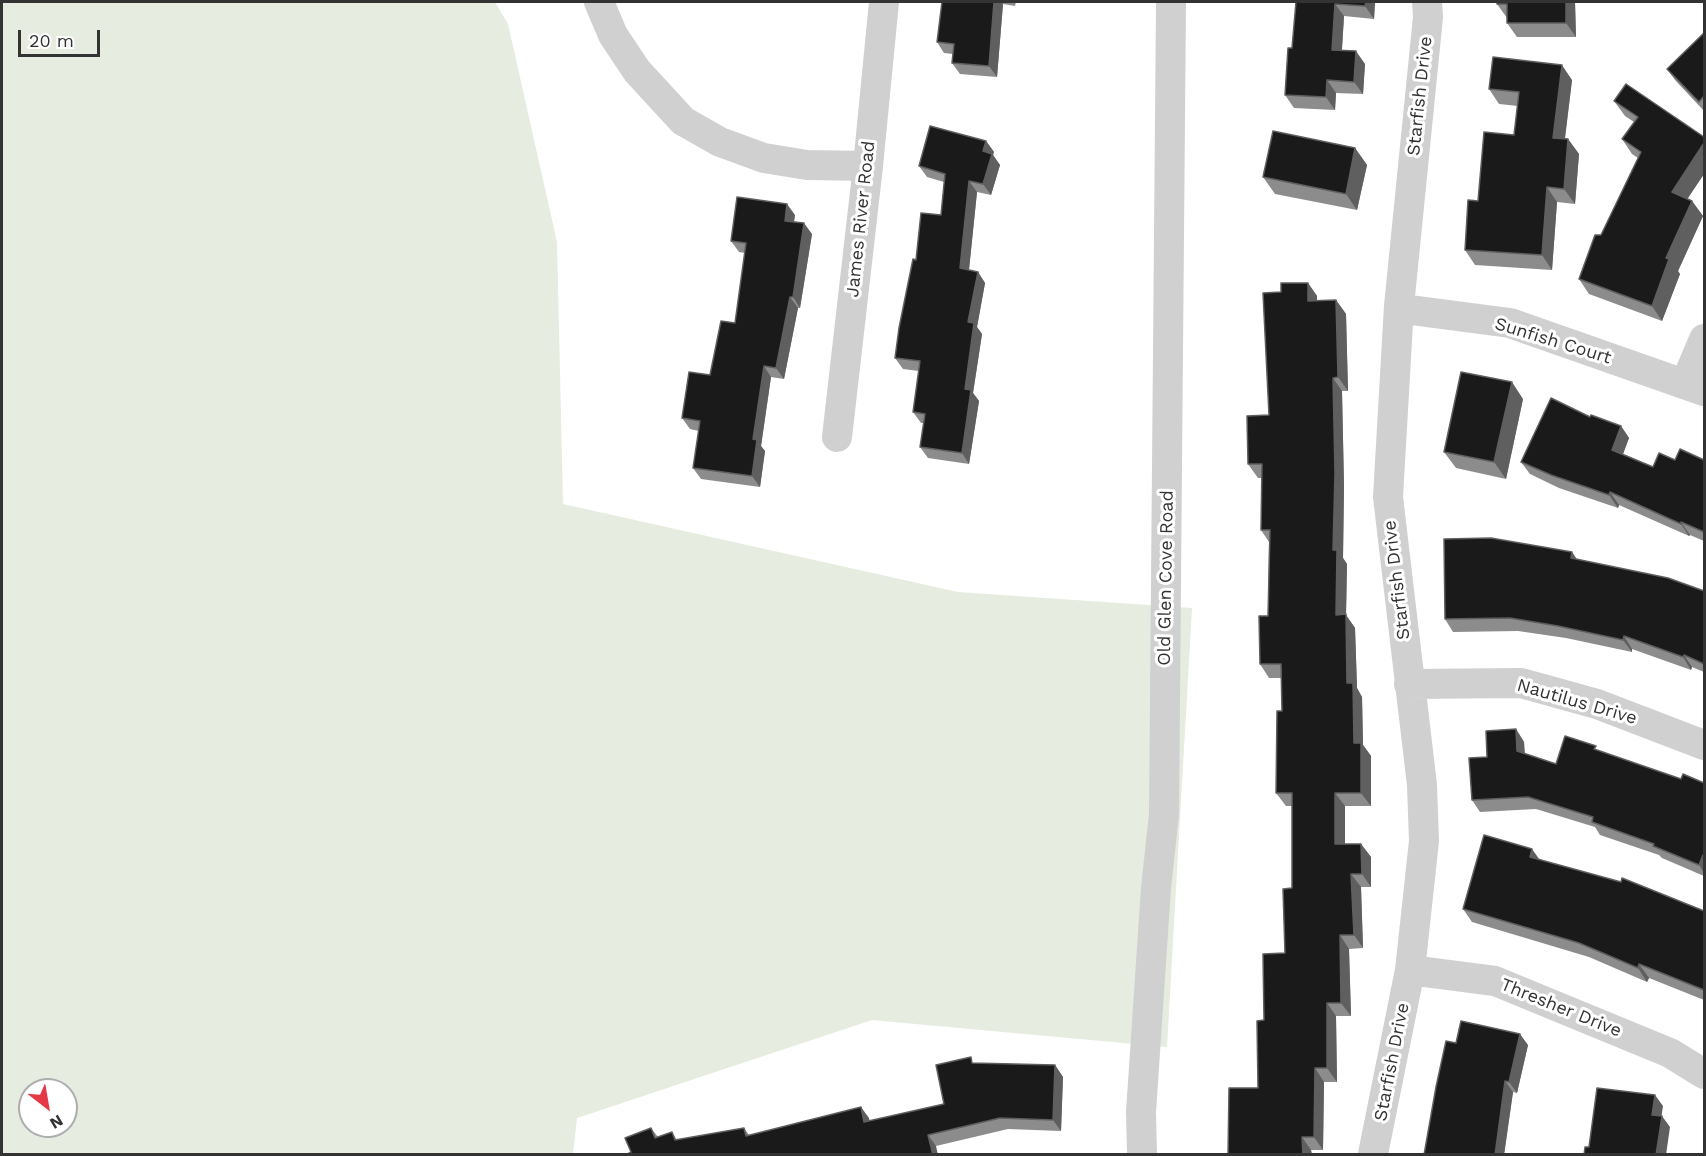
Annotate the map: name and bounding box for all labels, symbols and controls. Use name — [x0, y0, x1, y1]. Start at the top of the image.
scale bar — [21, 18, 104, 56]
text: 20 m — [29, 30, 74, 51]
street label: Starfish Drive — [1403, 35, 1437, 157]
street label: James River Road — [842, 140, 880, 298]
street label: Sunfish Court — [1492, 313, 1614, 369]
street label: Old Glen Cove Road — [1154, 490, 1178, 666]
street label: Starfish Drive — [1379, 519, 1415, 641]
street label: Nautilus Drive — [1515, 675, 1639, 729]
street label: Thresher Drive — [1497, 974, 1625, 1042]
street label: Starfish Drive — [1370, 1001, 1414, 1123]
north arrow — [18, 1078, 78, 1138]
text: N — [47, 1111, 66, 1133]

